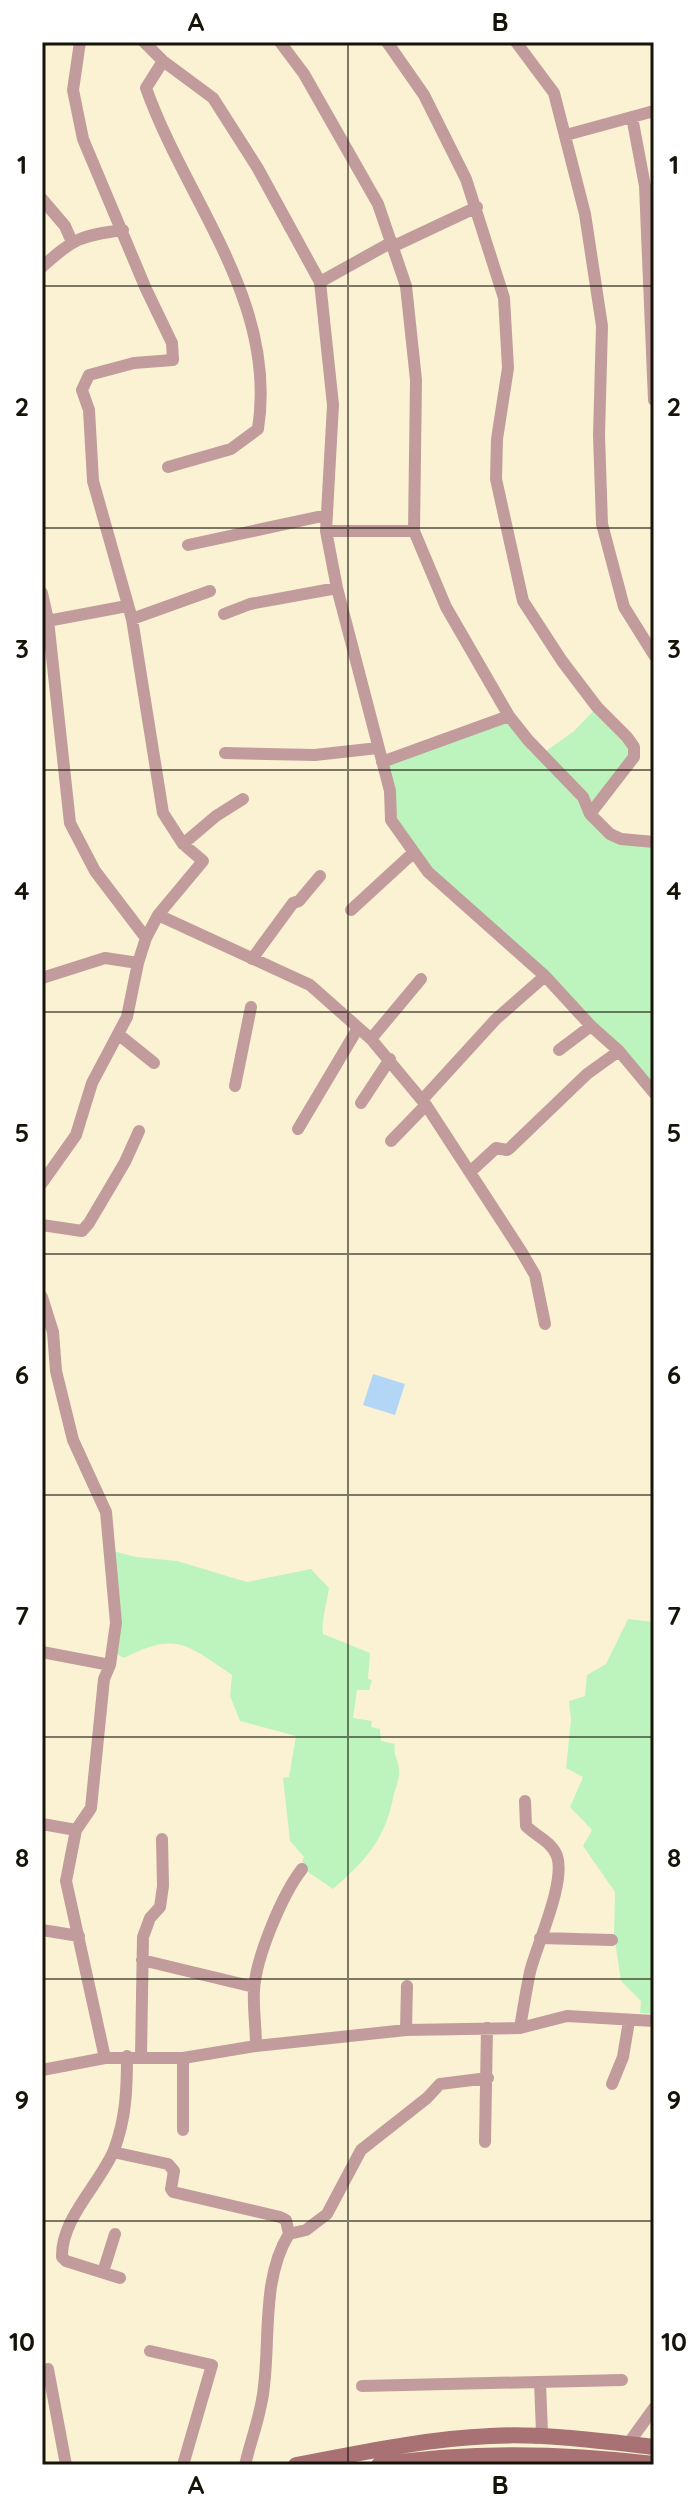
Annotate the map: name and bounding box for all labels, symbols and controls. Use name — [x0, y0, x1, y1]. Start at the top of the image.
text: A — [188, 5, 205, 38]
text: B — [491, 5, 509, 38]
text: 1 — [17, 148, 27, 181]
text: 1 — [669, 148, 679, 181]
text: 2 — [15, 390, 29, 423]
text: 2 — [667, 390, 681, 423]
text: 3 — [15, 632, 29, 665]
text: 3 — [667, 632, 681, 665]
text: 4 — [14, 874, 30, 907]
text: 4 — [666, 874, 682, 907]
text: 5 — [15, 1116, 29, 1149]
text: 5 — [667, 1116, 681, 1149]
text: 6 — [15, 1358, 29, 1391]
text: 6 — [667, 1358, 681, 1391]
text: 7 — [15, 1599, 29, 1632]
text: 7 — [667, 1599, 681, 1632]
text: 8 — [15, 1841, 29, 1874]
text: 8 — [667, 1841, 681, 1874]
text: 9 — [15, 2083, 29, 2116]
text: 9 — [667, 2083, 681, 2116]
text: 10 — [9, 2325, 35, 2358]
text: 10 — [661, 2325, 687, 2358]
text: A — [188, 2468, 205, 2501]
text: B — [491, 2468, 509, 2501]

